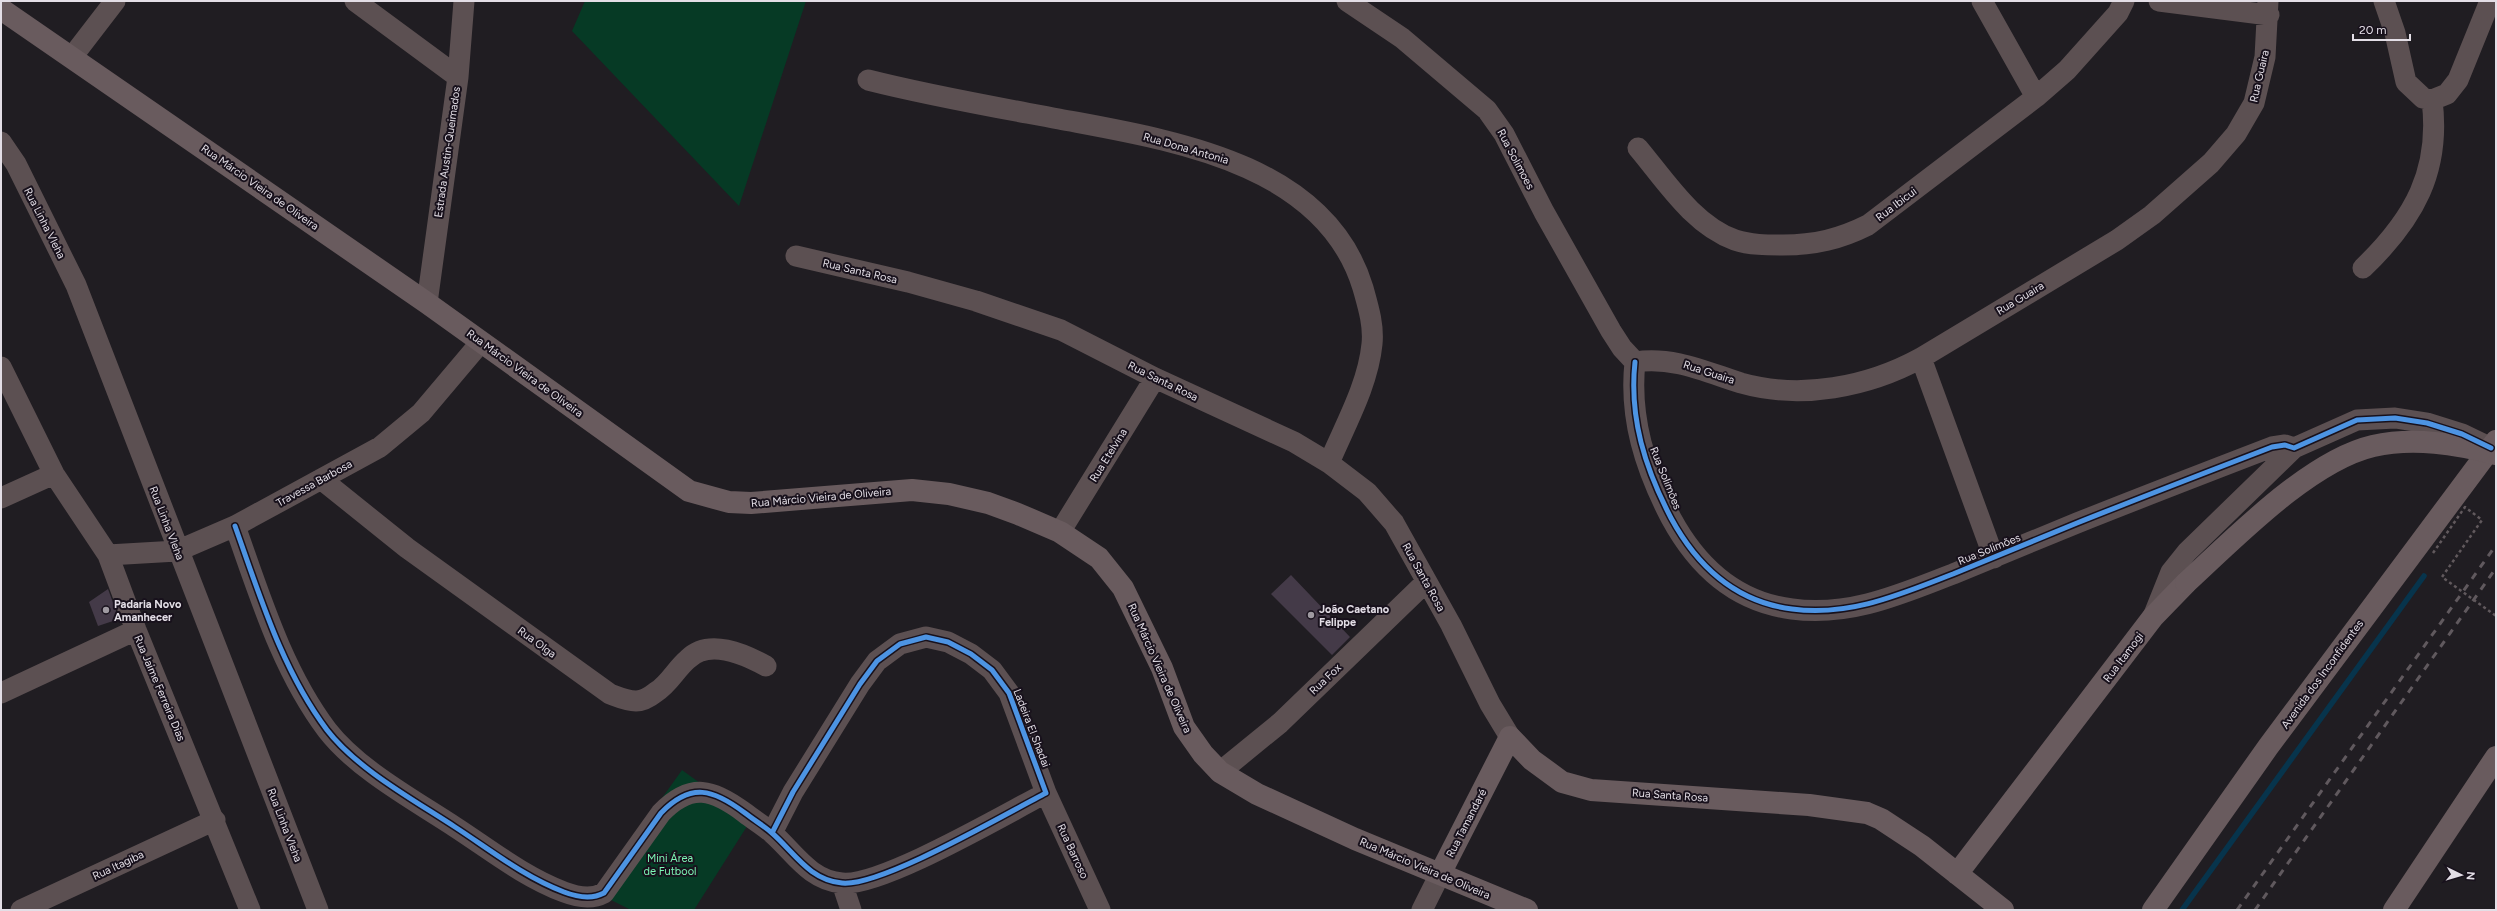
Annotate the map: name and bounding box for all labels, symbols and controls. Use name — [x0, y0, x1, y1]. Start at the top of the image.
scale bar — [2353, 16, 2410, 42]
text: 20 m — [2359, 23, 2387, 37]
street label: Rua Guaira — [2247, 49, 2272, 104]
street label: Estrada Austin-Queimados — [432, 86, 463, 218]
street label: Rua Solimoes — [1494, 127, 1537, 192]
street label: Rua Dona Antonia — [1142, 130, 1230, 167]
street label: Rua Márcio Vieira de Oliveira — [198, 142, 321, 233]
street label: Rua Ibicui — [1873, 185, 1919, 224]
street label: Rua Linha Vleha — [21, 186, 68, 261]
street label: Rua Santa Rosa — [821, 257, 899, 286]
street label: Rua Guaira — [1994, 279, 2046, 318]
street label: Rua Márcio Vieira de Oliveira — [464, 327, 585, 420]
street label: Rua Guaira — [1681, 358, 1736, 387]
street label: Rua Santa Rosa — [1126, 359, 1200, 404]
street label: Rua Etelvina — [1087, 426, 1130, 484]
street label: Rua Solimões — [1647, 445, 1684, 511]
street label: Travessa Barbosa — [274, 457, 354, 510]
street label: Rua Linha Vleha — [146, 484, 187, 562]
street label: Rua Márcio Vieira de Oliveira — [750, 485, 892, 510]
street label: Rua Solimões — [1956, 531, 2022, 568]
street label: Rua Santa Rosa — [1399, 541, 1448, 614]
place label: Padaria Novo Amanhecer — [114, 598, 182, 624]
street label: Rua Márcio Vieira de Oliveira — [1125, 601, 1194, 735]
place label: João Caetano Felippe — [1319, 603, 1390, 629]
marker: Padaria Novo Amanhecer — [101, 605, 111, 615]
marker: João Caetano Felippe — [1306, 610, 1316, 620]
street label: Avenida dos Inconfidentes — [2279, 617, 2366, 731]
street label: Rua Olga — [515, 624, 558, 661]
street label: Rua Itamogi — [2101, 630, 2146, 685]
street label: Rua Jaime Ferreira Dias — [131, 633, 188, 743]
street label: Rua Fox — [1307, 661, 1344, 698]
street label: Ladeira El Shadai — [1011, 687, 1052, 769]
street label: Rua Linha Vleha — [264, 786, 305, 864]
street label: Rua Santa Rosa — [1631, 786, 1708, 805]
street label: Rua Tamandaré — [1444, 787, 1489, 860]
street label: Rua Barroso — [1054, 822, 1091, 881]
street label: Rua Márcio Vieira de Oliveira — [1358, 835, 1492, 902]
street label: Rua Itagiba — [90, 848, 146, 883]
park label: Mini Área de Futbool — [644, 852, 696, 878]
north arrow — [2441, 855, 2481, 895]
text: N — [2464, 871, 2477, 881]

